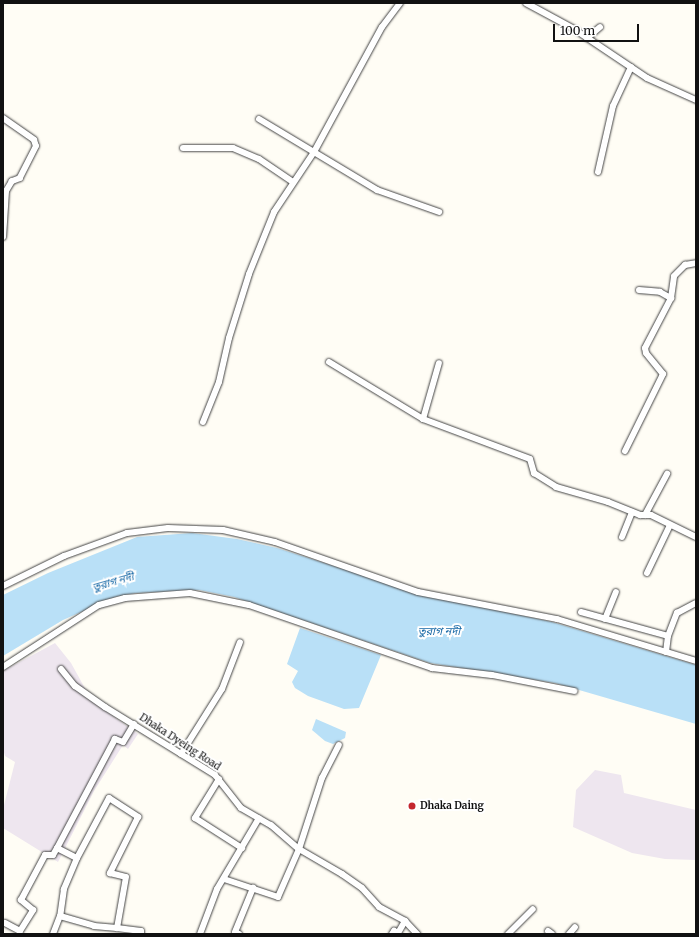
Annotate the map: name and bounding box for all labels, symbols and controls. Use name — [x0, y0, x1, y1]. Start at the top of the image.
scale bar — [555, 16, 641, 42]
text: 100 m — [560, 23, 595, 38]
water label: তুরাগ নদী — [91, 570, 135, 594]
water label: তুরাগ নদী — [418, 624, 460, 638]
street label: Dhaka Dyeing Road — [137, 711, 223, 773]
place label: Dhaka Daing — [420, 800, 484, 812]
marker: Dhaka Daing — [407, 801, 417, 811]

